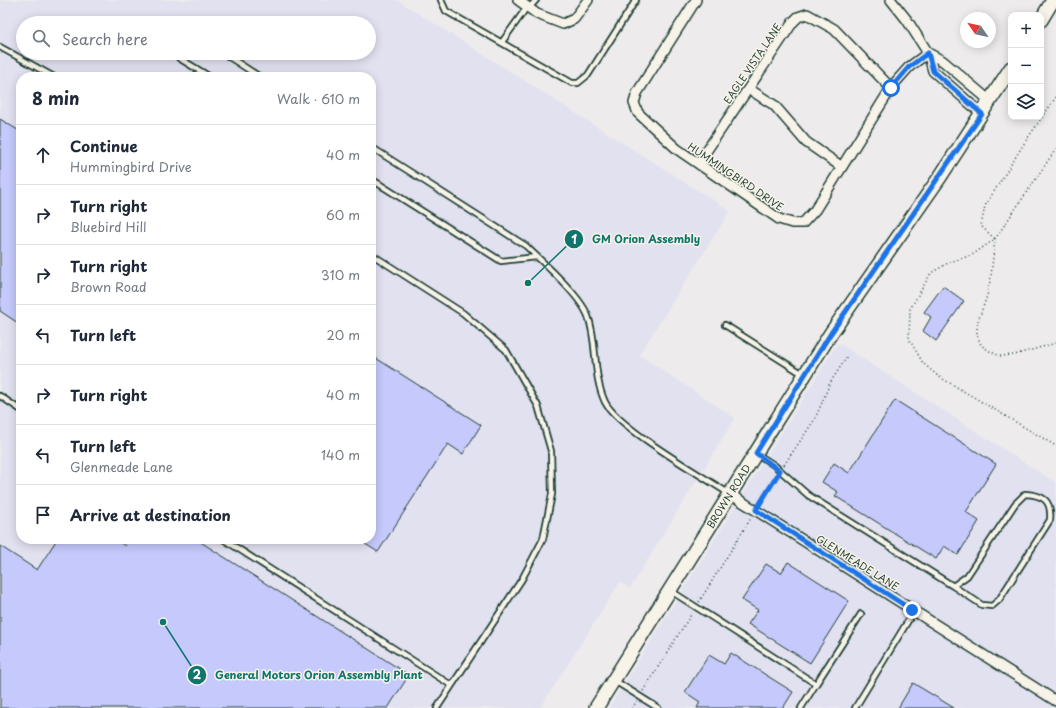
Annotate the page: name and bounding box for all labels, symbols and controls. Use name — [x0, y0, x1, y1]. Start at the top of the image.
north arrow — [960, 12, 996, 48]
map controls — [1008, 12, 1044, 120]
button: + — [1008, 12, 1044, 48]
search box — [16, 16, 376, 60]
street label: EAGLE VISTA LANE — [719, 20, 785, 106]
icon: search — [30, 27, 52, 49]
text: Search here — [62, 27, 148, 50]
button: − — [1008, 48, 1044, 84]
route start — [882, 79, 900, 97]
button: layers — [1008, 84, 1044, 120]
text: 8 min — [32, 85, 80, 111]
text: Walk · 610 m — [277, 89, 360, 108]
text: Continue — [70, 134, 138, 157]
street label: HUMMINGBIRD DRIVE — [685, 138, 787, 214]
icon: ahead — [32, 144, 54, 166]
text: 40 m — [326, 145, 360, 164]
text: Hummingbird Drive — [70, 157, 192, 176]
text: Turn right — [70, 194, 147, 217]
icon: right — [32, 204, 54, 226]
text: 60 m — [326, 205, 360, 224]
text: Bluebird Hill — [70, 217, 147, 236]
callout: GM Orion Assembly — [564, 228, 709, 251]
text: 1 — [571, 230, 577, 248]
text: GM Orion Assembly — [592, 230, 700, 247]
text: Turn right — [70, 254, 147, 277]
icon: right — [32, 264, 54, 286]
text: 310 m — [321, 265, 360, 284]
text: Brown Road — [70, 277, 147, 296]
text: Turn left — [70, 323, 136, 346]
icon: left — [32, 324, 54, 346]
text: 20 m — [326, 325, 360, 344]
text: Turn right — [70, 383, 147, 406]
icon: right — [32, 384, 54, 406]
text: 40 m — [326, 385, 360, 404]
text: Turn left — [70, 434, 136, 457]
icon: left — [32, 444, 54, 466]
text: 140 m — [321, 445, 360, 464]
text: Glenmeade Lane — [70, 457, 173, 476]
street label: BROWN ROAD — [702, 461, 754, 531]
text: Arrive at destination — [70, 503, 231, 526]
icon: arrive — [32, 504, 54, 526]
street label: GLENMEADE LANE — [814, 530, 902, 594]
route end — [903, 601, 921, 619]
callout: General Motors Orion Assembly Plant — [187, 664, 432, 687]
text: 2 — [193, 665, 202, 683]
text: General Motors Orion Assembly Plant — [215, 666, 423, 683]

